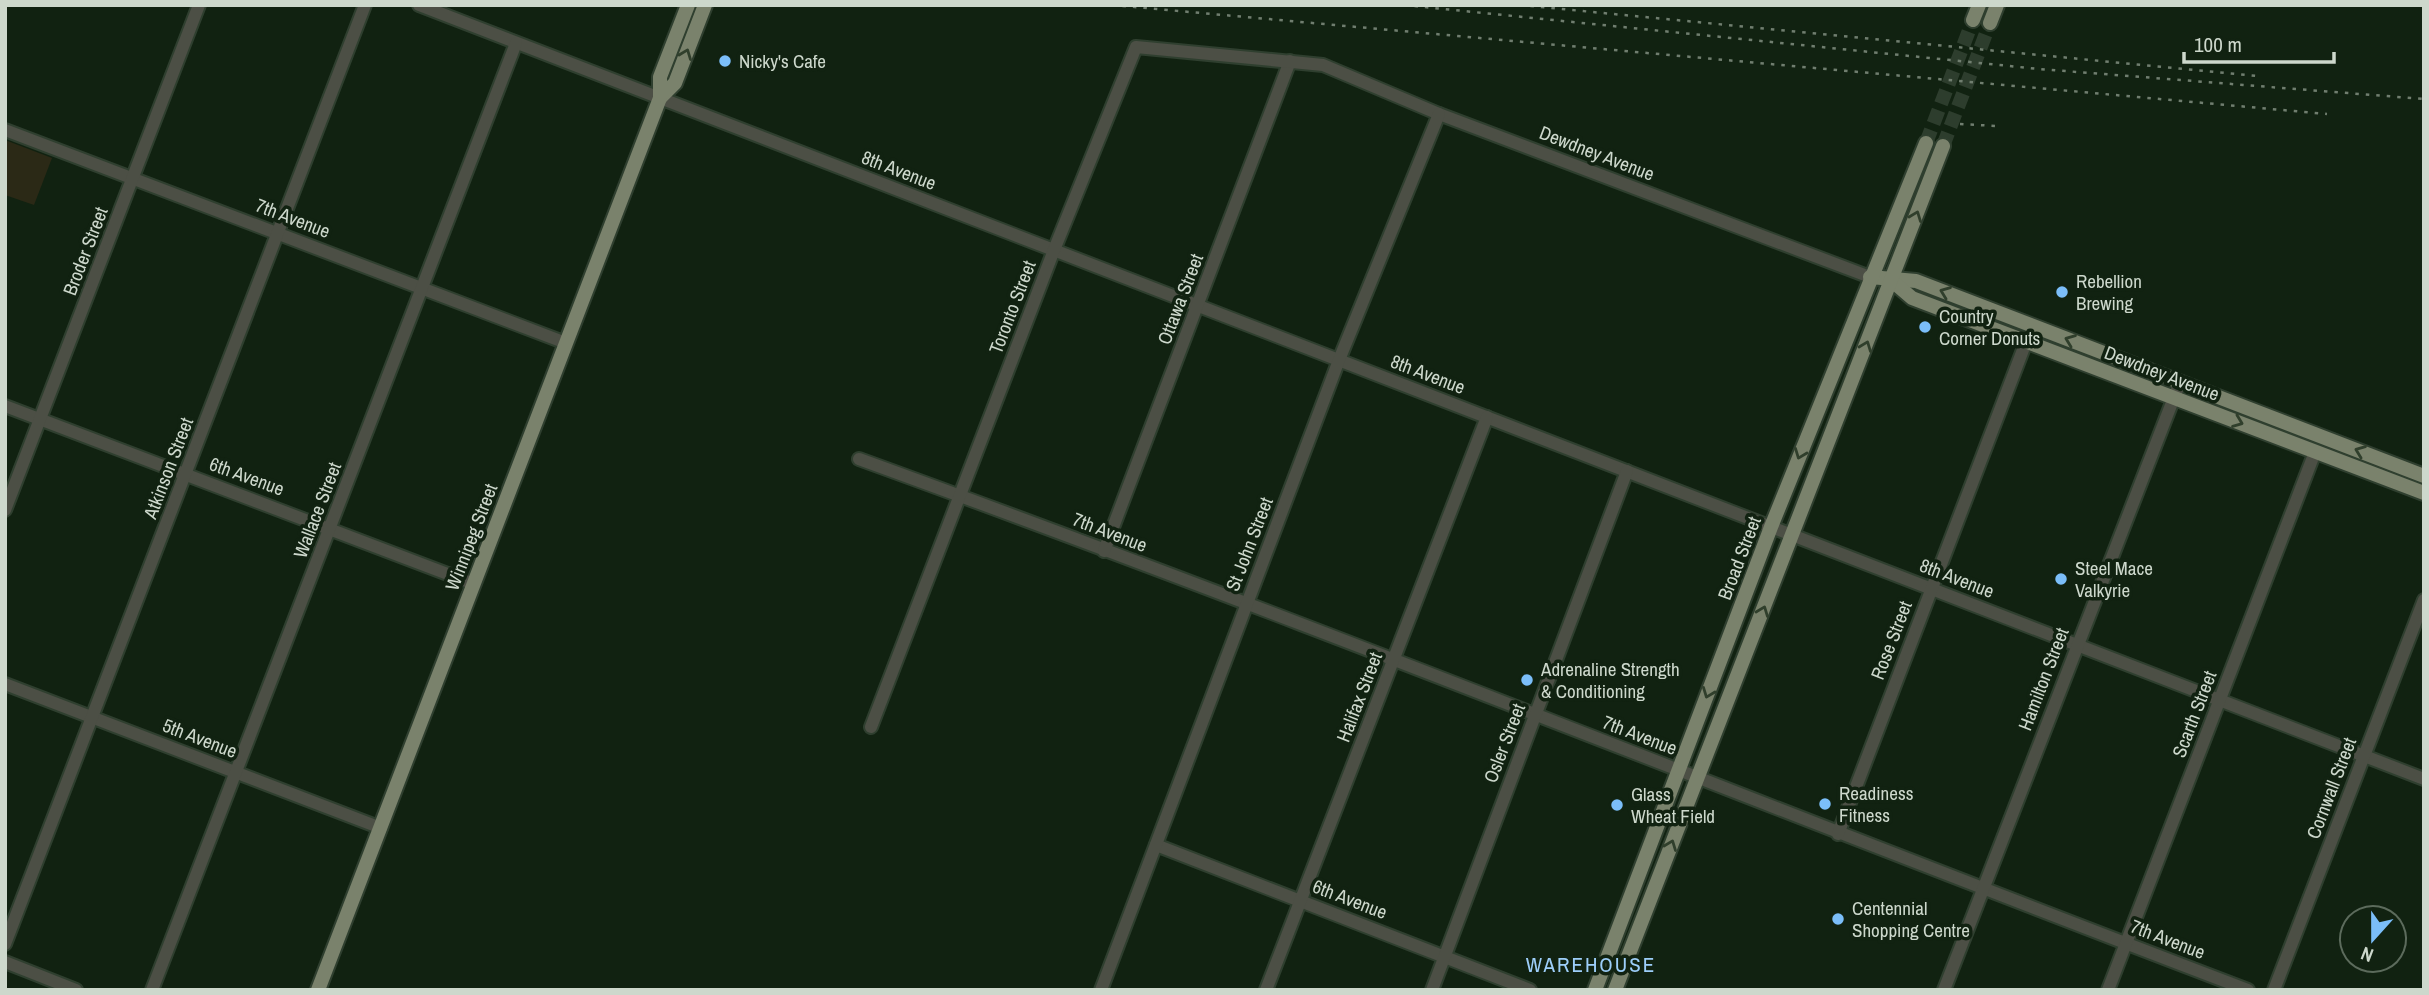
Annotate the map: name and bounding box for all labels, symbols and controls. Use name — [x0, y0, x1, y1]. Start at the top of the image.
scale bar — [2184, 21, 2334, 65]
text: 100 m — [2194, 30, 2242, 59]
place label: Nicky's Cafe — [739, 48, 826, 74]
one-way arrow — [678, 49, 692, 61]
marker: Nicky's Cafe — [717, 53, 733, 69]
street label: Dewdney Avenue — [1536, 119, 1658, 187]
street label: 8th Avenue — [858, 144, 940, 196]
street label: 7th Avenue — [252, 192, 334, 244]
street label: Broder Street — [56, 202, 114, 299]
one-way arrow — [1907, 211, 1921, 223]
street label: Ottawa Street — [1151, 249, 1209, 348]
street label: Toronto Street — [982, 256, 1042, 357]
place label: Rebellion Brewing — [2076, 268, 2142, 316]
marker: Rebellion Brewing — [2054, 284, 2070, 300]
one-way arrow — [1939, 286, 1951, 300]
place label: Country Corner Donuts — [1939, 303, 2041, 351]
marker: Country Corner Donuts — [1917, 319, 1933, 335]
one-way arrow — [2065, 335, 2077, 349]
street label: Dewdney Avenue — [2101, 339, 2223, 407]
one-way arrow — [1857, 340, 1871, 352]
street label: 8th Avenue — [1387, 348, 1469, 400]
street label: Atkinson Street — [136, 413, 199, 523]
one-way arrow — [2231, 414, 2243, 428]
one-way arrow — [2355, 446, 2367, 460]
one-way arrow — [1794, 447, 1808, 459]
street label: 6th Avenue — [206, 450, 288, 502]
street label: Wallace Street — [287, 458, 347, 562]
street label: Winnipeg Street — [439, 479, 504, 594]
street label: St John Street — [1219, 493, 1279, 595]
street label: 7th Avenue — [1069, 506, 1151, 558]
street label: Broad Street — [1711, 512, 1767, 603]
street label: 8th Avenue — [1916, 552, 1998, 604]
place label: Steel Mace Valkyrie — [2075, 555, 2153, 603]
marker: Steel Mace Valkyrie — [2053, 571, 2069, 587]
street label: Rose Street — [1864, 596, 1918, 683]
one-way arrow — [1754, 606, 1768, 618]
street label: Hamilton Street — [2011, 623, 2075, 734]
street label: Halifax Street — [1330, 648, 1388, 746]
place label: Adrenaline Strength & Conditioning — [1540, 656, 1680, 704]
street label: Scarth Street — [2166, 666, 2223, 761]
marker: Adrenaline Strength & Conditioning — [1519, 672, 1535, 688]
one-way arrow — [1702, 686, 1716, 698]
street label: Osler Street — [1477, 699, 1531, 786]
street label: 7th Avenue — [1599, 709, 1681, 761]
street label: 5th Avenue — [159, 712, 241, 764]
street label: Cornwall Street — [2300, 733, 2362, 842]
place label: Readiness Fitness — [1839, 780, 1914, 828]
place label: Glass Wheat Field — [1631, 781, 1715, 829]
marker: Readiness Fitness — [1817, 796, 1833, 812]
marker: Glass Wheat Field — [1609, 797, 1625, 813]
one-way arrow — [1663, 840, 1677, 852]
street label: 6th Avenue — [1309, 873, 1391, 925]
place label: Centennial Shopping Centre — [1852, 895, 1970, 943]
north arrow — [2338, 904, 2408, 974]
marker: Centennial Shopping Centre — [1830, 911, 1846, 927]
street label: 7th Avenue — [2127, 913, 2209, 965]
text: N — [2357, 941, 2377, 969]
district label: WAREHOUSE — [1526, 950, 1656, 979]

